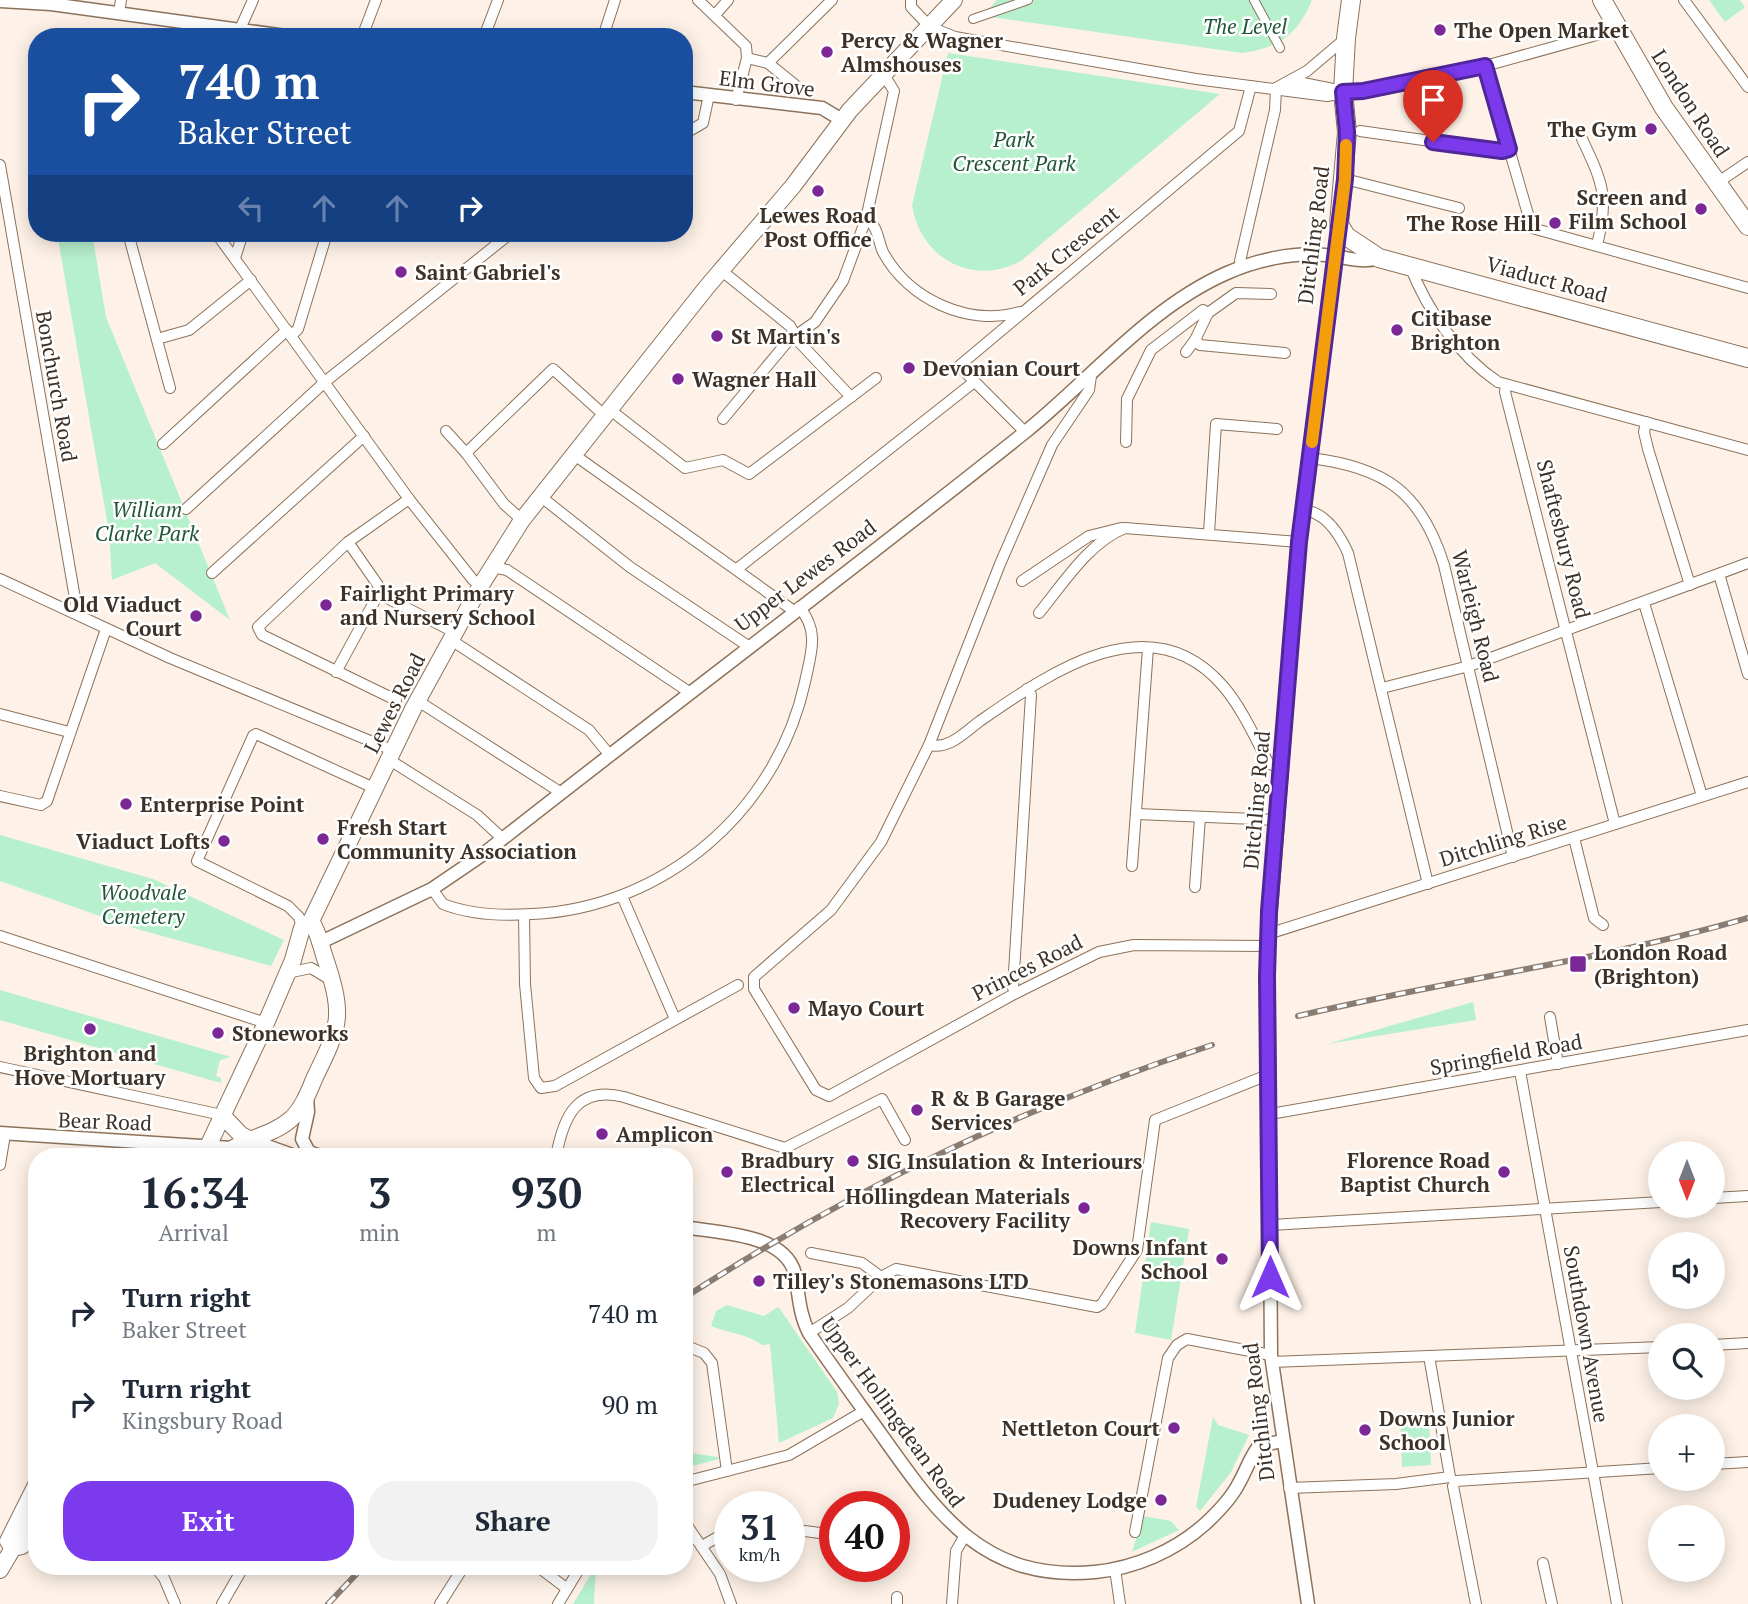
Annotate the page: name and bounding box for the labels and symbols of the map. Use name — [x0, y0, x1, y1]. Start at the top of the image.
park label: The Level — [1203, 12, 1287, 40]
place label: The Open Market — [1454, 16, 1630, 44]
marker: The Open Market — [1432, 22, 1448, 38]
place label: Percy & Wagner Almshouses — [841, 26, 1003, 78]
marker: Percy & Wagner Almshouses — [819, 44, 835, 60]
street label: London Road — [1646, 44, 1737, 163]
street label: Elm Grove — [717, 63, 817, 103]
pin — [1403, 70, 1463, 142]
place label: The Gym — [1547, 115, 1638, 143]
marker: The Gym — [1643, 121, 1659, 137]
park label: Park Crescent Park — [952, 125, 1077, 177]
street label: Ditchling Road — [1291, 164, 1335, 306]
marker: Lewes Road Post Office — [810, 183, 826, 199]
place label: Screen and Film School — [1569, 183, 1687, 235]
street label: Park Crescent — [1007, 199, 1125, 301]
place label: Lewes Road Post Office — [760, 201, 877, 253]
marker: Screen and Film School — [1693, 201, 1709, 217]
place label: The Rose Hill — [1406, 209, 1541, 237]
marker: The Rose Hill — [1547, 215, 1563, 231]
street label: Viaduct Road — [1483, 249, 1611, 309]
place label: Saint Gabriel's — [415, 258, 560, 286]
marker: Saint Gabriel's — [393, 264, 409, 280]
place label: Citibase Brighton — [1411, 304, 1501, 356]
street label: Bonchurch Road — [30, 308, 84, 464]
place label: St Martin's — [731, 322, 840, 350]
marker: Citibase Brighton — [1389, 322, 1405, 338]
marker: St Martin's — [709, 328, 725, 344]
place label: Devonian Court — [923, 354, 1081, 382]
marker: Devonian Court — [901, 360, 917, 376]
place label: Wagner Hall — [692, 365, 817, 393]
marker: Wagner Hall — [670, 371, 686, 387]
street label: Shaftesbury Road — [1531, 456, 1597, 622]
park label: William Clarke Park — [95, 495, 200, 547]
street label: Upper Lewes Road — [729, 512, 882, 637]
street label: Warleigh Road — [1446, 547, 1506, 685]
place label: Fairlight Primary and Nursery School — [340, 579, 536, 631]
place label: Old Viaduct Court — [63, 590, 183, 642]
marker: Fairlight Primary and Nursery School — [318, 597, 334, 613]
marker: Old Viaduct Court — [188, 608, 204, 624]
street label: Lewes Road — [357, 648, 431, 758]
street label: Ditchling Road — [1236, 729, 1276, 871]
place label: Enterprise Point — [140, 790, 305, 818]
marker: Enterprise Point — [118, 796, 134, 812]
street label: Ditchling Rise — [1436, 807, 1570, 873]
place label: Fresh Start Community Association — [337, 813, 577, 865]
place label: Viaduct Lofts — [76, 827, 210, 855]
marker: Fresh Start Community Association — [315, 831, 331, 847]
marker: Viaduct Lofts — [216, 833, 232, 849]
park label: Woodvale Cemetery — [100, 878, 187, 930]
street label: Princes Road — [967, 927, 1087, 1007]
place label: London Road (Brighton) — [1594, 938, 1728, 990]
marker: London Road (Brighton) — [1568, 954, 1588, 974]
place label: Mayo Court — [808, 994, 925, 1022]
marker: Mayo Court — [786, 1000, 802, 1016]
place label: Stoneworks — [232, 1019, 349, 1047]
marker: Brighton and Hove Mortuary — [82, 1021, 98, 1037]
marker: Stoneworks — [210, 1025, 226, 1041]
street label: Springfield Road — [1428, 1027, 1585, 1081]
place label: Brighton and Hove Mortuary — [15, 1039, 166, 1091]
place label: R & B Garage Services — [931, 1084, 1066, 1136]
marker: R & B Garage Services — [909, 1102, 925, 1118]
street label: Bear Road — [57, 1105, 153, 1137]
place label: Amplicon — [616, 1120, 714, 1148]
marker: Amplicon — [594, 1126, 610, 1142]
north arrow — [1648, 1141, 1726, 1218]
place label: Bradbury Electrical — [741, 1146, 835, 1198]
place label: Florence Road Baptist Church — [1340, 1146, 1491, 1198]
place label: SIG Insulation & Interiours — [867, 1147, 1142, 1175]
marker: SIG Insulation & Interiours — [845, 1153, 861, 1169]
marker: Bradbury Electrical — [719, 1164, 735, 1180]
marker: Florence Road Baptist Church — [1496, 1164, 1512, 1180]
place label: Hollingdean Materials Recovery Facility — [845, 1182, 1071, 1234]
marker: Hollingdean Materials Recovery Facility — [1076, 1200, 1092, 1216]
place label: Downs Infant School — [1073, 1233, 1209, 1285]
position arrow — [1233, 1240, 1307, 1314]
street label: Southdown Avenue — [1558, 1243, 1616, 1425]
marker: Downs Infant School — [1214, 1251, 1230, 1267]
place label: Tilley's Stonemasons LTD — [773, 1267, 1029, 1295]
marker: Tilley's Stonemasons LTD — [751, 1273, 767, 1289]
street label: Upper Hollingdean Road — [815, 1311, 972, 1513]
street label: Ditchling Road — [1236, 1341, 1280, 1483]
place label: Downs Junior School — [1379, 1404, 1515, 1456]
place label: Nettleton Court — [1002, 1414, 1161, 1442]
marker: Nettleton Court — [1166, 1420, 1182, 1436]
marker: Downs Junior School — [1357, 1422, 1373, 1438]
place label: Dudeney Lodge — [993, 1486, 1147, 1514]
speed limit sign: 40 — [819, 1491, 910, 1582]
marker: Dudeney Lodge — [1153, 1492, 1169, 1508]

